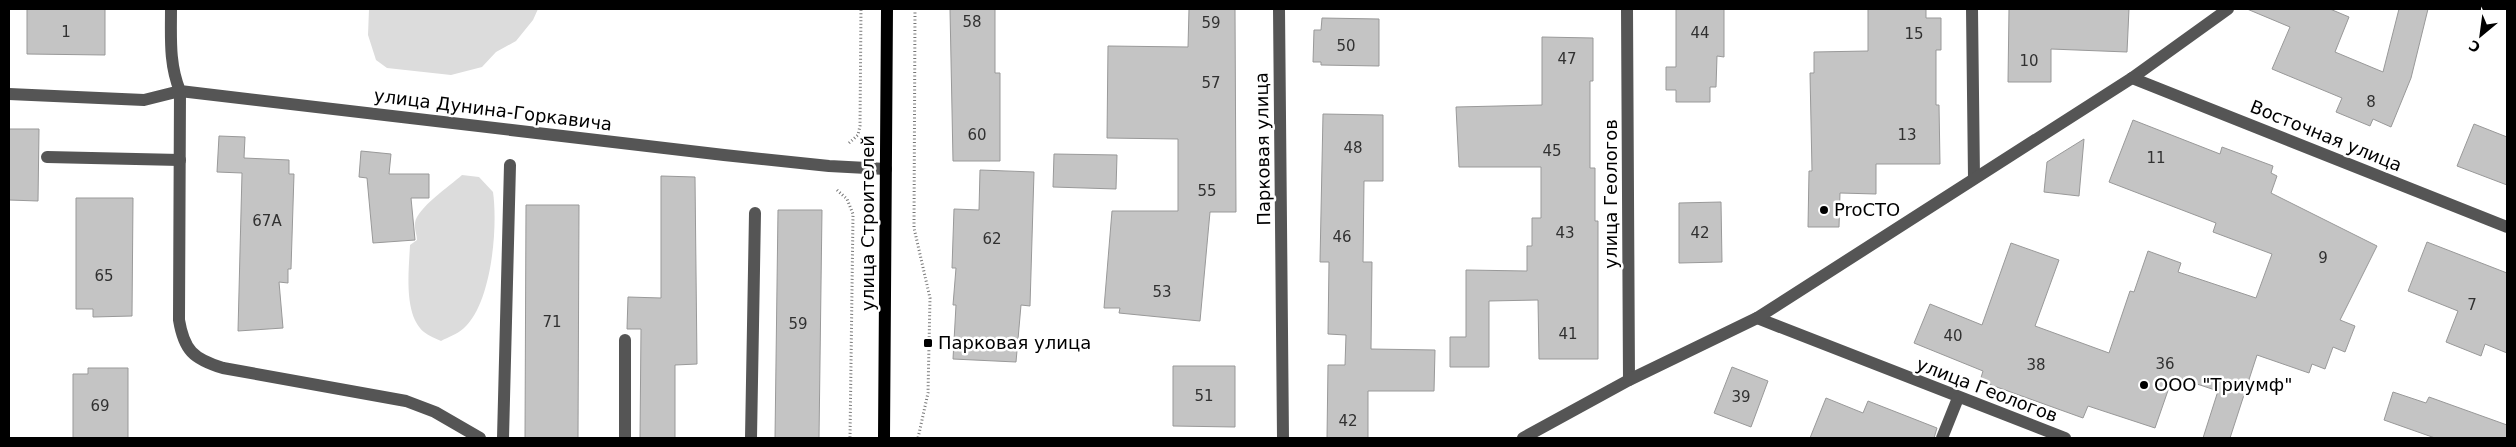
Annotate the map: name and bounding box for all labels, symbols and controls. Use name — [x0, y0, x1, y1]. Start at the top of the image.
north arrow — [2456, 10, 2506, 60]
house number: 58 — [962, 13, 982, 31]
house number: 59 — [1201, 14, 1221, 32]
house number: 1 — [61, 23, 71, 41]
house number: 44 — [1690, 24, 1710, 42]
house number: 15 — [1904, 25, 1924, 43]
house number: 50 — [1336, 37, 1356, 55]
text: С — [2466, 37, 2483, 56]
house number: 47 — [1557, 50, 1577, 68]
house number: 10 — [2019, 52, 2039, 70]
street label: Парковая улица — [1251, 72, 1274, 226]
house number: 57 — [1201, 74, 1221, 92]
street label: улица Дунина-Горкавича — [373, 84, 613, 135]
house number: 8 — [2366, 93, 2376, 111]
street label: Восточная улица — [2247, 95, 2405, 176]
street label: улица Геологов — [1600, 119, 1621, 269]
house number: 60 — [967, 126, 987, 144]
house number: 13 — [1897, 126, 1917, 144]
street label: улица Строителей — [857, 135, 878, 311]
house number: 48 — [1343, 139, 1363, 157]
house number: 45 — [1542, 142, 1562, 160]
house number: 11 — [2146, 149, 2166, 167]
house number: 55 — [1197, 182, 1217, 200]
place label: ProСТО — [1834, 199, 1900, 220]
marker: ProСТО — [1818, 204, 1830, 216]
house number: 67А — [252, 212, 282, 230]
house number: 43 — [1555, 224, 1575, 242]
house number: 42 — [1690, 224, 1710, 242]
house number: 46 — [1332, 228, 1352, 246]
house number: 62 — [982, 230, 1002, 248]
house number: 9 — [2318, 249, 2328, 267]
house number: 65 — [94, 267, 114, 285]
house number: 53 — [1152, 283, 1172, 301]
house number: 7 — [2467, 296, 2477, 314]
house number: 71 — [542, 313, 562, 331]
house number: 59 — [788, 315, 808, 333]
house number: 41 — [1558, 325, 1578, 343]
house number: 40 — [1943, 327, 1963, 345]
place label: Парковая улица — [938, 332, 1091, 353]
marker: Парковая улица — [922, 337, 934, 349]
street label: улица Геологов — [1914, 353, 2061, 426]
house number: 36 — [2155, 355, 2175, 373]
house number: 38 — [2026, 356, 2046, 374]
place label: ООО "Триумф" — [2154, 374, 2293, 395]
marker: ООО "Триумф" — [2138, 379, 2150, 391]
house number: 51 — [1194, 387, 1214, 405]
house number: 39 — [1731, 388, 1751, 406]
house number: 69 — [90, 397, 110, 415]
house number: 42 — [1338, 412, 1358, 430]

